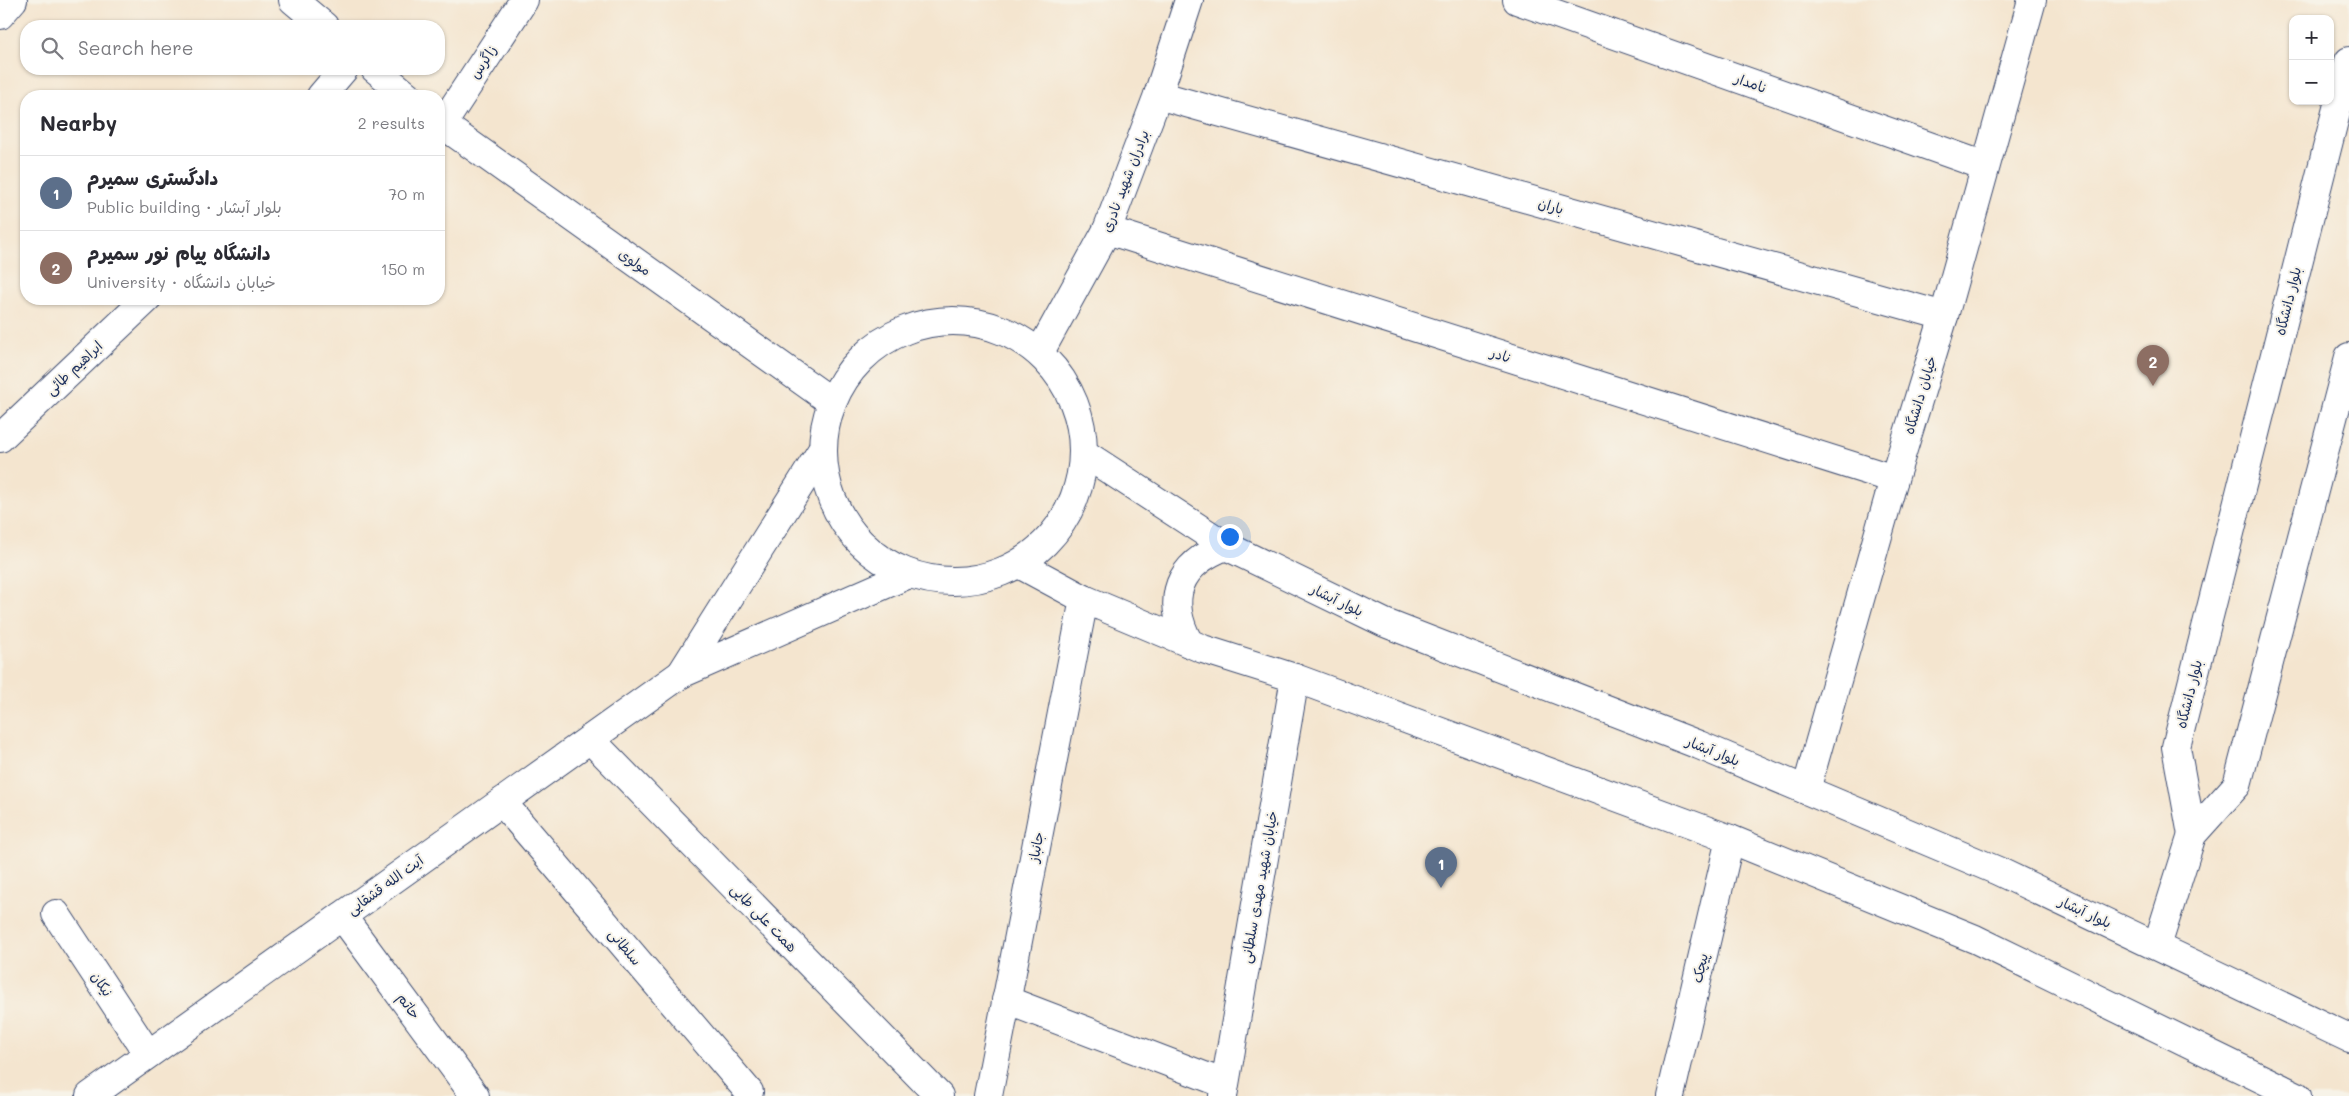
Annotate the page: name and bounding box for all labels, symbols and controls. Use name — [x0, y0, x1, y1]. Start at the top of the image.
map controls — [2289, 15, 2334, 105]
button: + — [2289, 15, 2334, 60]
search box — [20, 20, 445, 75]
icon: search — [38, 34, 66, 62]
text: Search here — [78, 35, 194, 60]
street label: زاگرس — [465, 41, 501, 82]
button: − — [2289, 60, 2334, 105]
street label: نامدار — [1732, 68, 1770, 97]
text: Nearby — [40, 109, 117, 136]
text: 2 results — [358, 112, 425, 133]
street label: برادران شهید نادری — [1096, 127, 1153, 235]
text: دادگستری سمیرم — [87, 165, 218, 190]
text: 1 — [52, 183, 60, 204]
text: 70 m — [388, 183, 425, 204]
street label: باران — [1536, 193, 1566, 218]
text: Public building · بلوار آبشار — [87, 196, 282, 217]
text: دانشگاه پیام نور سمیرم — [87, 240, 271, 265]
street label: مولوی — [615, 244, 655, 280]
text: 2 — [52, 258, 60, 279]
text: 150 m — [381, 258, 425, 279]
street label: بلوار دانشگاه — [2270, 265, 2305, 337]
text: University · خیابان دانشگاه — [87, 271, 276, 292]
street label: ابراهیم طائی — [41, 336, 108, 400]
street label: نادر — [1487, 342, 1514, 367]
pin: 2 — [2137, 345, 2169, 386]
street label: خیابان دانشگاه — [1899, 353, 1940, 436]
your location — [1217, 524, 1243, 550]
street label: بلوار آبشار — [1307, 578, 1367, 620]
street label: بلوار دانشگاه — [2171, 658, 2206, 730]
street label: بلوار آبشار — [1683, 731, 1743, 770]
street label: خیابان شهید مهدی سلطانی — [1236, 809, 1281, 965]
street label: جانباز — [1023, 830, 1048, 865]
pin: 1 — [1425, 847, 1457, 888]
street label: آیت الله قشقایی — [343, 850, 427, 919]
street label: همت علی طایی — [727, 879, 802, 956]
street label: بلوار آبشار — [2055, 891, 2115, 932]
street label: سلطانی — [605, 924, 646, 969]
street label: پیچک — [1687, 951, 1713, 985]
street label: نیکان — [87, 968, 118, 1000]
street label: حاتم — [392, 989, 425, 1024]

